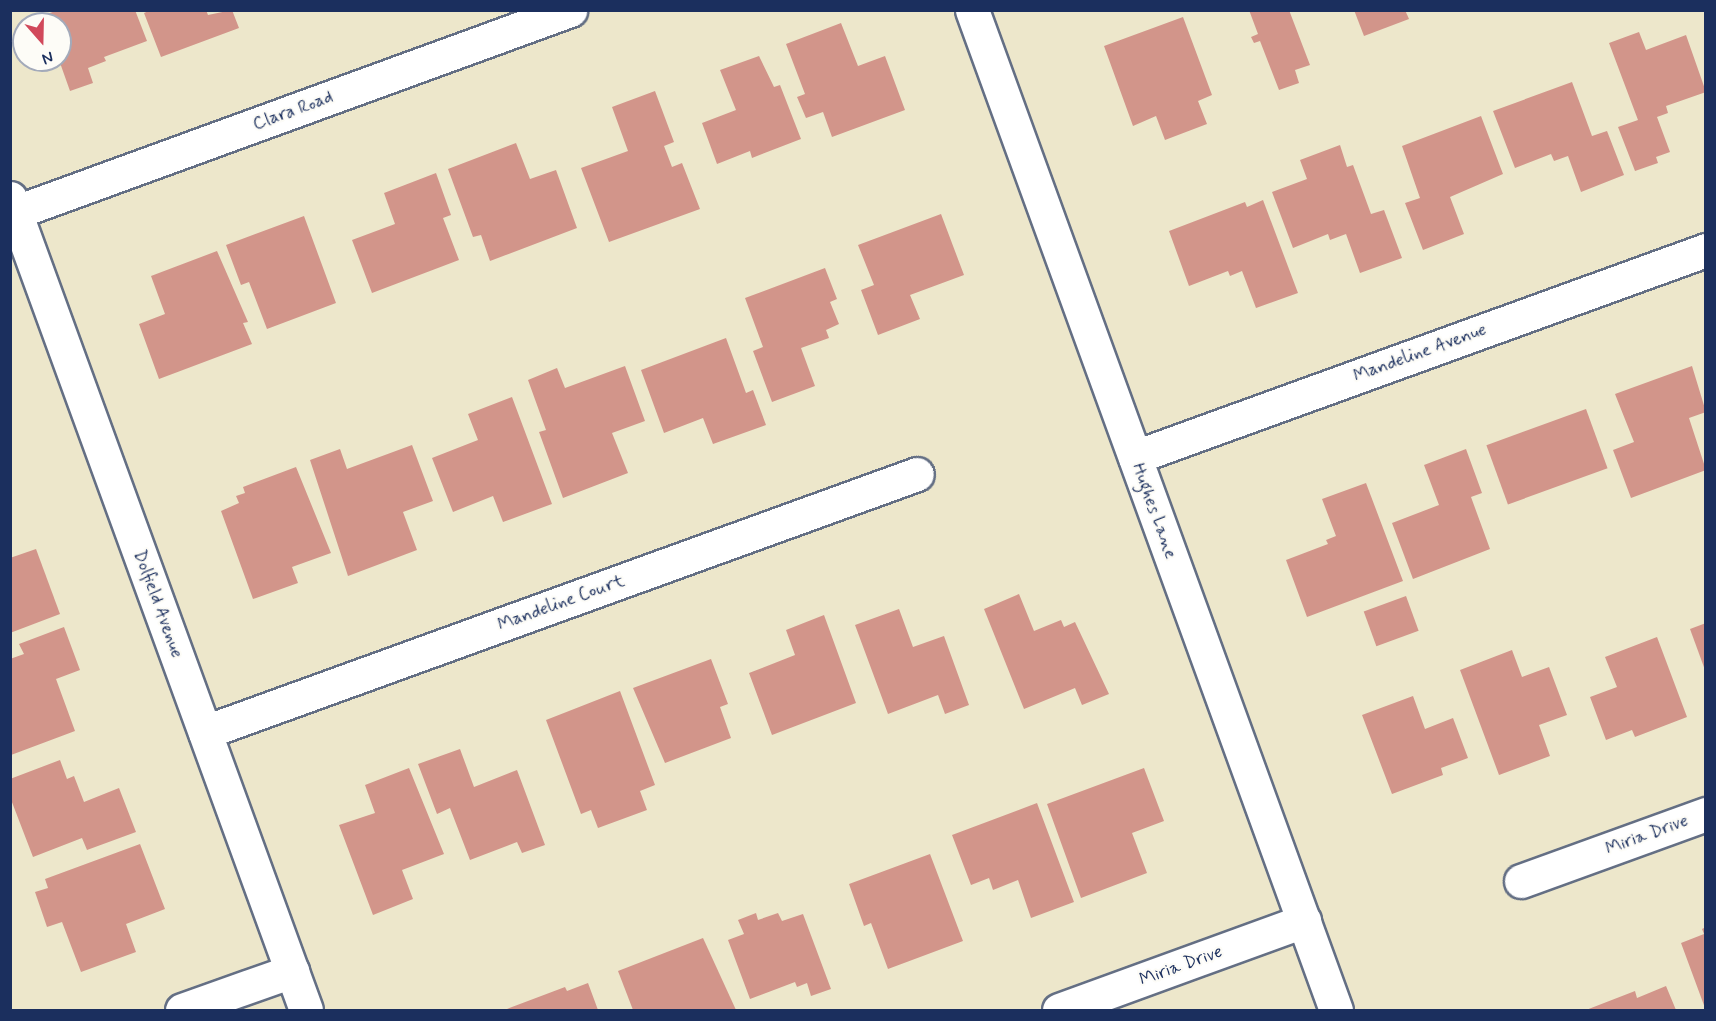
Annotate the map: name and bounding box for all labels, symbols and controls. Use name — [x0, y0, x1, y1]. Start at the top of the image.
north arrow — [12, 12, 72, 72]
text: N — [39, 46, 56, 69]
street label: Clara Road — [250, 86, 336, 136]
street label: Mandeline Avenue — [1349, 319, 1491, 387]
street label: Hughes Lane — [1127, 462, 1181, 560]
street label: Dolfield Avenue — [128, 545, 188, 663]
street label: Mandeline Court — [497, 571, 625, 635]
street label: Miria Drive — [1603, 810, 1691, 860]
street label: Miria Drive — [1137, 941, 1225, 991]

